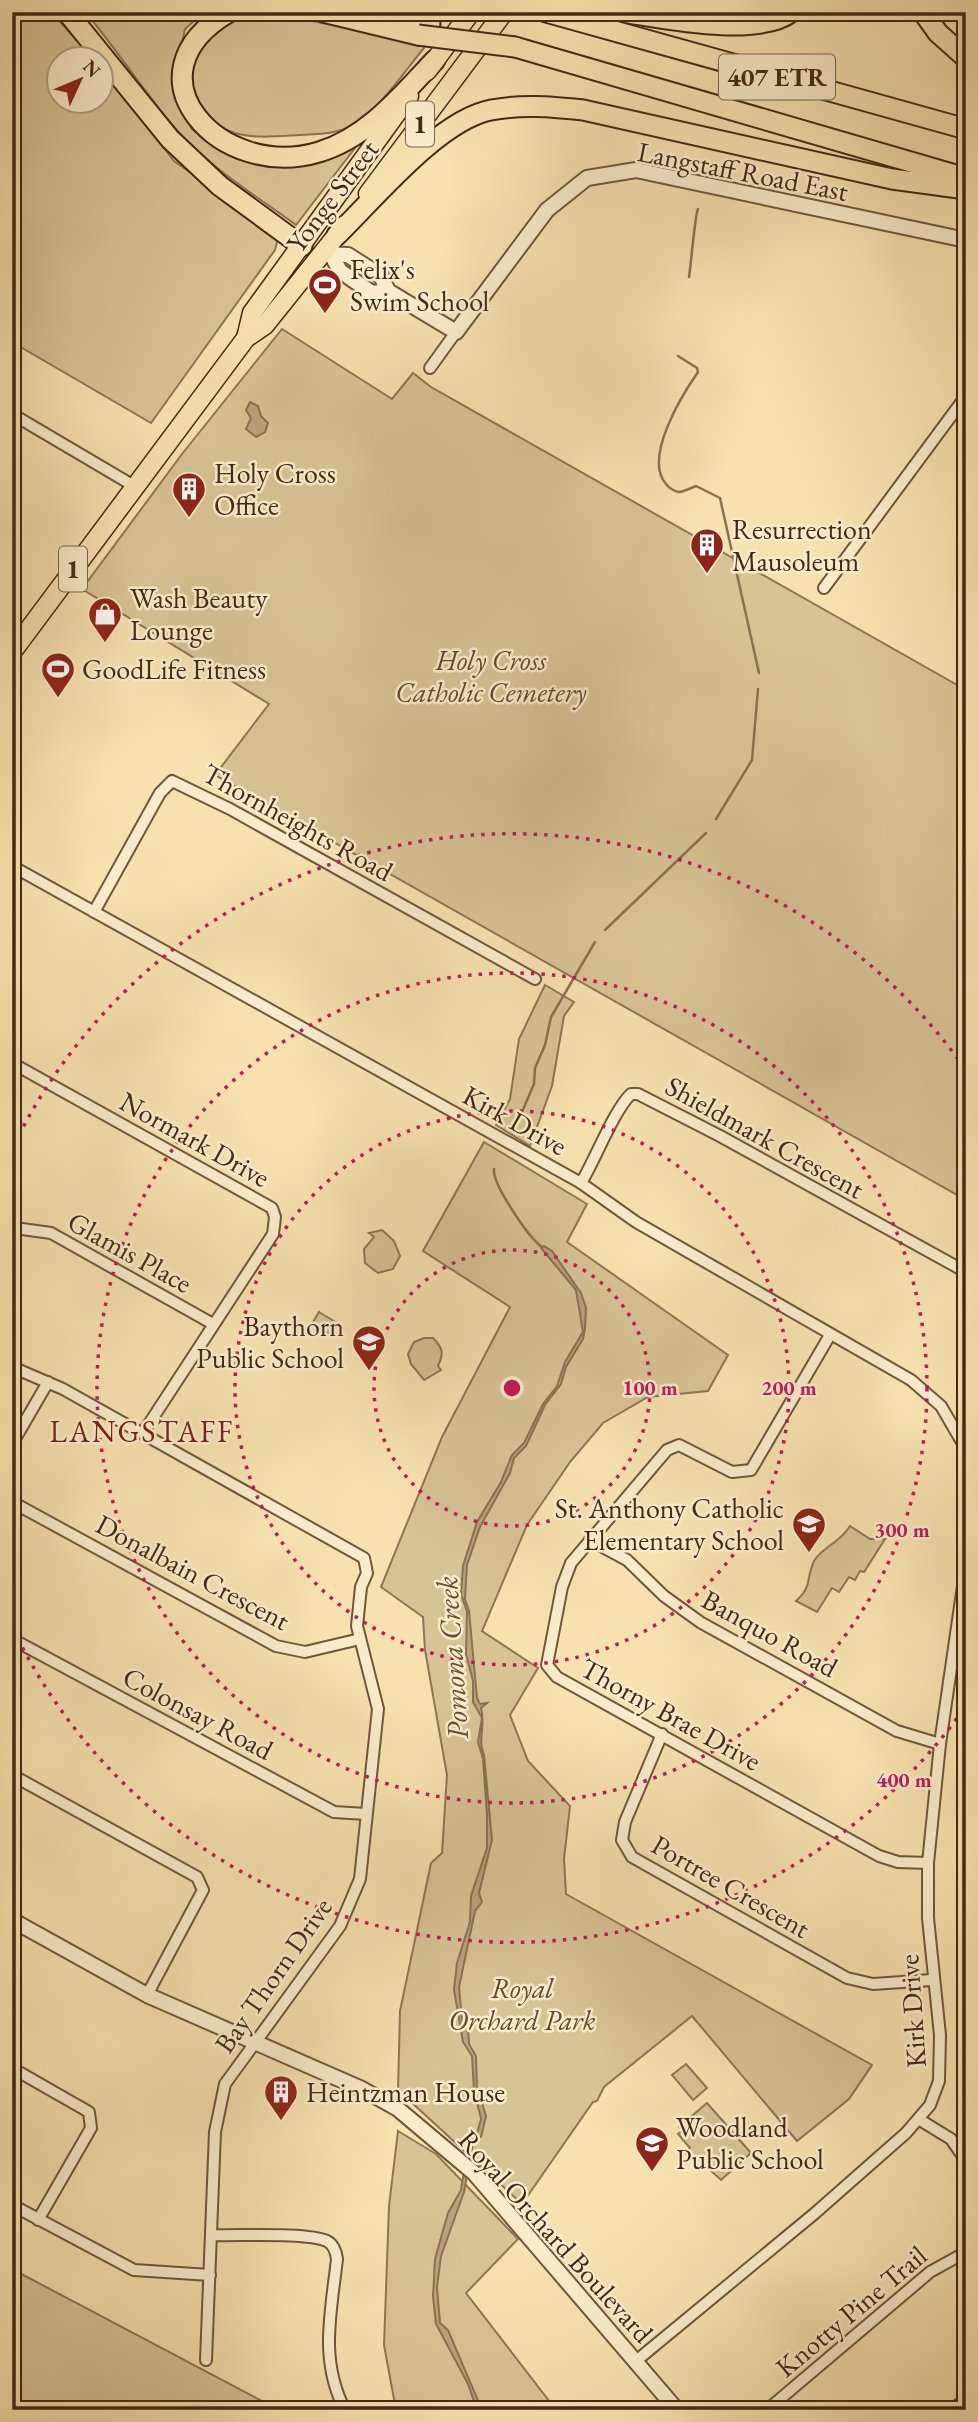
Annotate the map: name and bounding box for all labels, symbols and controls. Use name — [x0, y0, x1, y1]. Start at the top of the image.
north arrow — [46, 46, 116, 116]
text: N — [78, 54, 107, 83]
road number: 407 ETR — [719, 54, 835, 100]
road number: 1 — [406, 102, 434, 146]
street label: Yonge Street — [278, 132, 386, 260]
street label: Langstaff Road East — [635, 133, 851, 209]
place label: Felix's Swim School — [350, 251, 490, 319]
sports icon: Felix's Swim School — [306, 266, 344, 315]
place label: Holy Cross Office — [214, 455, 336, 523]
building icon: Holy Cross Office — [170, 470, 208, 519]
place label: Resurrection Mausoleum — [732, 511, 872, 579]
building icon: Resurrection Mausoleum — [688, 526, 726, 575]
road number: 1 — [59, 547, 87, 592]
place label: Wash Beauty Lounge — [130, 580, 268, 648]
shop icon: Wash Beauty Lounge — [86, 595, 124, 644]
park label: Holy Cross Catholic Cemetery — [395, 642, 587, 710]
sports icon: GoodLife Fitness — [39, 650, 77, 699]
place label: GoodLife Fitness — [82, 651, 266, 687]
street label: Thornheights Road — [197, 755, 400, 890]
street label: Shieldmark Crescent — [659, 1068, 871, 1207]
street label: Kirk Drive — [456, 1077, 574, 1163]
street label: Normark Drive — [114, 1083, 276, 1195]
street label: Glamis Place — [61, 1203, 199, 1301]
place label: Baythorn Public School — [196, 1308, 344, 1376]
school or university icon: Baythorn Public School — [350, 1323, 388, 1372]
text: 100 m — [622, 1374, 678, 1401]
text: 200 m — [761, 1374, 817, 1401]
centre of rings — [500, 1376, 524, 1400]
district label: LANGSTAFF — [50, 1412, 234, 1451]
place label: St. Anthony Catholic Elementary School — [555, 1490, 784, 1558]
school or university icon: St. Anthony Catholic Elementary School — [790, 1505, 828, 1554]
street label: Donalbain Crescent — [90, 1506, 296, 1638]
text: 300 m — [874, 1516, 930, 1543]
water label: Pomona Creek — [427, 1575, 477, 1741]
street label: Banquo Road — [696, 1581, 845, 1685]
street label: Thorny Brae Drive — [574, 1649, 768, 1779]
street label: Colonsay Road — [117, 1658, 280, 1768]
text: 400 m — [876, 1766, 932, 1793]
street label: Portree Crescent — [645, 1826, 817, 1946]
street label: Bay Thorn Drive — [206, 1890, 340, 2060]
street label: Kirk Drive — [890, 1953, 934, 2069]
park label: Royal Orchard Park — [449, 1970, 596, 2038]
building icon: Heintzman House — [262, 2073, 300, 2122]
place label: Heintzman House — [306, 2074, 505, 2110]
place label: Woodland Public School — [676, 2109, 824, 2177]
street label: Royal Orchard Boulevard — [451, 2122, 662, 2351]
school or university icon: Woodland Public School — [633, 2124, 671, 2173]
street label: Knotty Pine Trail — [768, 2237, 934, 2385]

